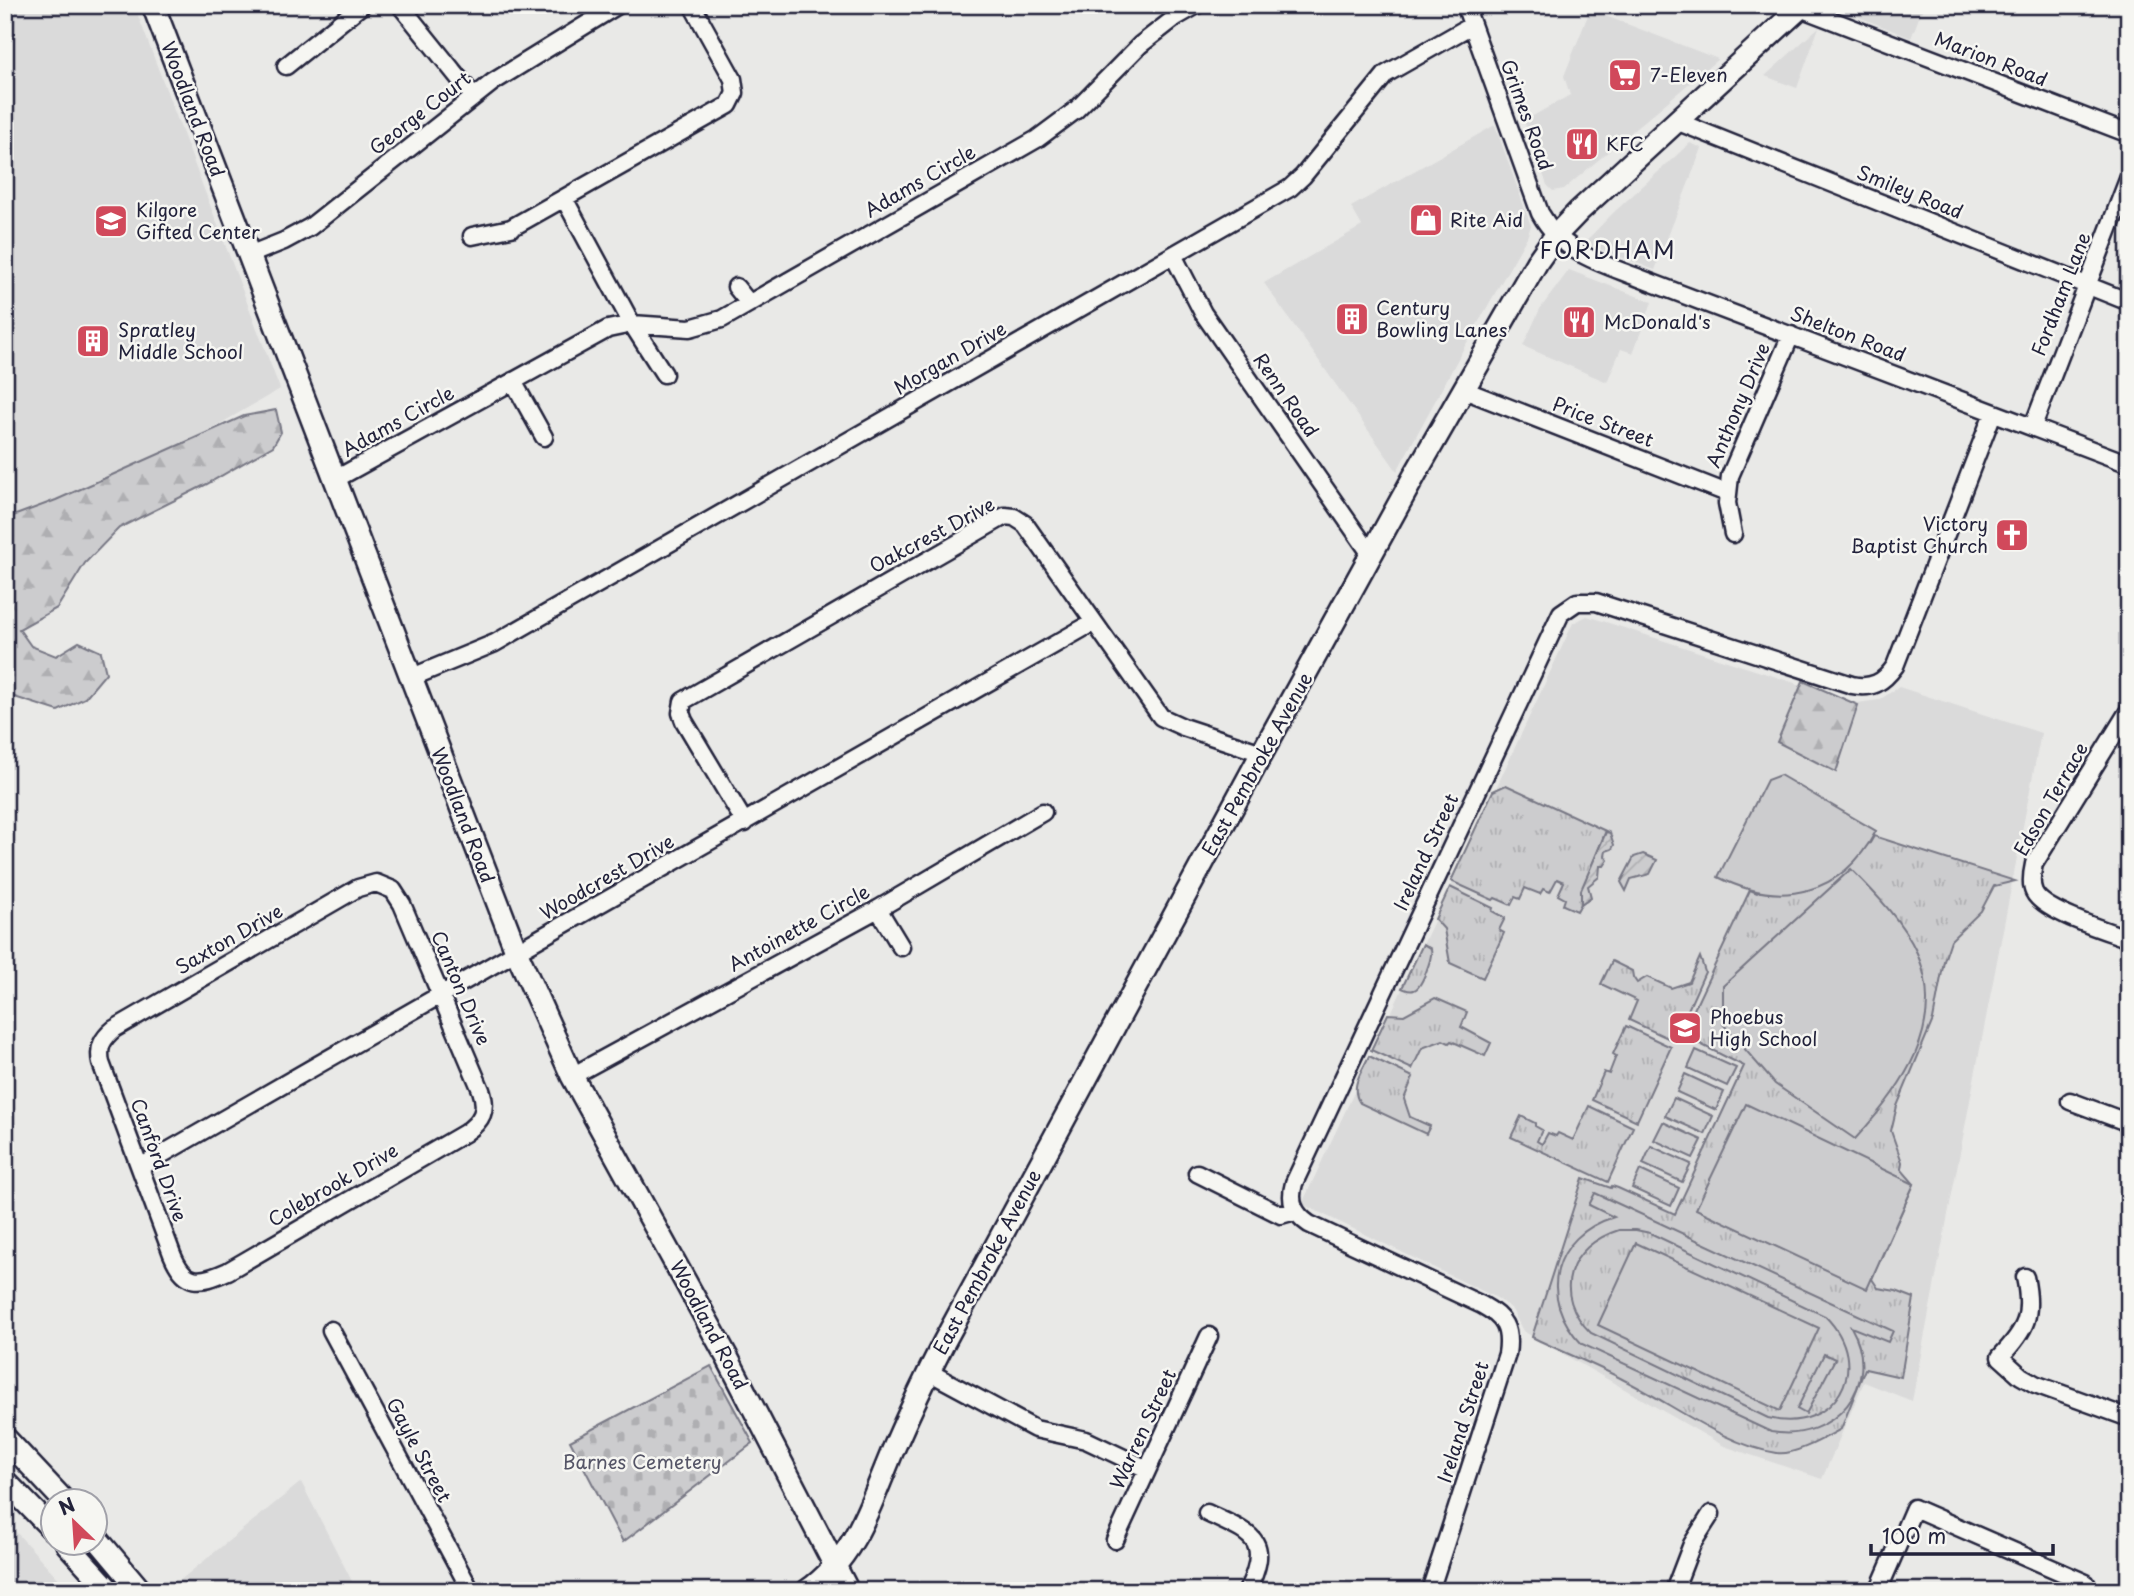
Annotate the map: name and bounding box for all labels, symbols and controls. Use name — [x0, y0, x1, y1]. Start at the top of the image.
street label: Marion Road — [1931, 24, 2052, 92]
street label: Woodland Road — [155, 37, 233, 180]
street label: Grimes Road — [1495, 55, 1561, 174]
supermarket icon: 7-Eleven — [1606, 56, 1644, 94]
place label: 7-Eleven — [1650, 60, 1728, 88]
street label: George Court — [363, 63, 476, 161]
restaurant icon: KFC — [1563, 125, 1601, 163]
place label: KFC — [1606, 129, 1644, 157]
street label: Adams Circle — [859, 137, 980, 223]
street label: Smiley Road — [1853, 157, 1968, 225]
place label: Kilgore Gifted Center — [136, 195, 260, 245]
shop icon: Rite Aid — [1407, 201, 1445, 239]
school or university icon: Kilgore Gifted Center — [92, 202, 130, 240]
place label: Rite Aid — [1450, 205, 1523, 233]
street label: Fordham Lane — [2024, 228, 2097, 360]
district label: FORDHAM — [1539, 232, 1677, 267]
place label: Century Bowling Lanes — [1376, 293, 1507, 343]
street label: Shelton Road — [1787, 298, 1910, 368]
building icon: Century Bowling Lanes — [1333, 300, 1371, 338]
restaurant icon: McDonald's — [1560, 303, 1598, 341]
place label: McDonald's — [1604, 307, 1711, 335]
street label: Morgan Drive — [888, 314, 1011, 401]
place label: Spratley Middle School — [118, 315, 243, 365]
building icon: Spratley Middle School — [74, 322, 112, 360]
street label: Anthony Drive — [1698, 338, 1776, 471]
street label: Renn Road — [1247, 347, 1326, 442]
street label: Adams Circle — [336, 378, 459, 462]
street label: Price Street — [1549, 389, 1658, 453]
street label: Oakcrest Drive — [864, 489, 999, 579]
place label: Victory Baptist Church — [1850, 509, 1988, 559]
church icon: Victory Baptist Church — [1993, 516, 2031, 554]
street label: East Pembroke Avenue — [1194, 667, 1318, 860]
street label: Edson Terrace — [2006, 737, 2094, 860]
street label: Woodland Road — [425, 743, 503, 886]
street label: Ireland Street — [1386, 788, 1465, 915]
street label: Woodcrest Drive — [534, 826, 679, 926]
street label: Antoinette Circle — [723, 877, 874, 978]
street label: Saxton Drive — [170, 896, 287, 980]
street label: Canton Drive — [425, 926, 499, 1049]
place label: Phoebus High School — [1710, 1002, 1817, 1052]
school or university icon: Phoebus High School — [1666, 1009, 1704, 1047]
street label: Canford Drive — [125, 1094, 195, 1225]
street label: Colebrook Drive — [262, 1135, 403, 1233]
street label: East Pembroke Avenue — [925, 1164, 1047, 1359]
street label: Woodland Road — [664, 1255, 756, 1394]
street label: Ireland Street — [1429, 1357, 1495, 1486]
street label: Warren Street — [1102, 1364, 1182, 1493]
street label: Gayle Street — [381, 1392, 459, 1507]
park label: Barnes Cemetery — [562, 1447, 722, 1475]
north arrow — [38, 1488, 108, 1558]
text: N — [54, 1490, 79, 1522]
scale bar — [1871, 1512, 2054, 1556]
text: 100 m — [1882, 1519, 1946, 1551]

